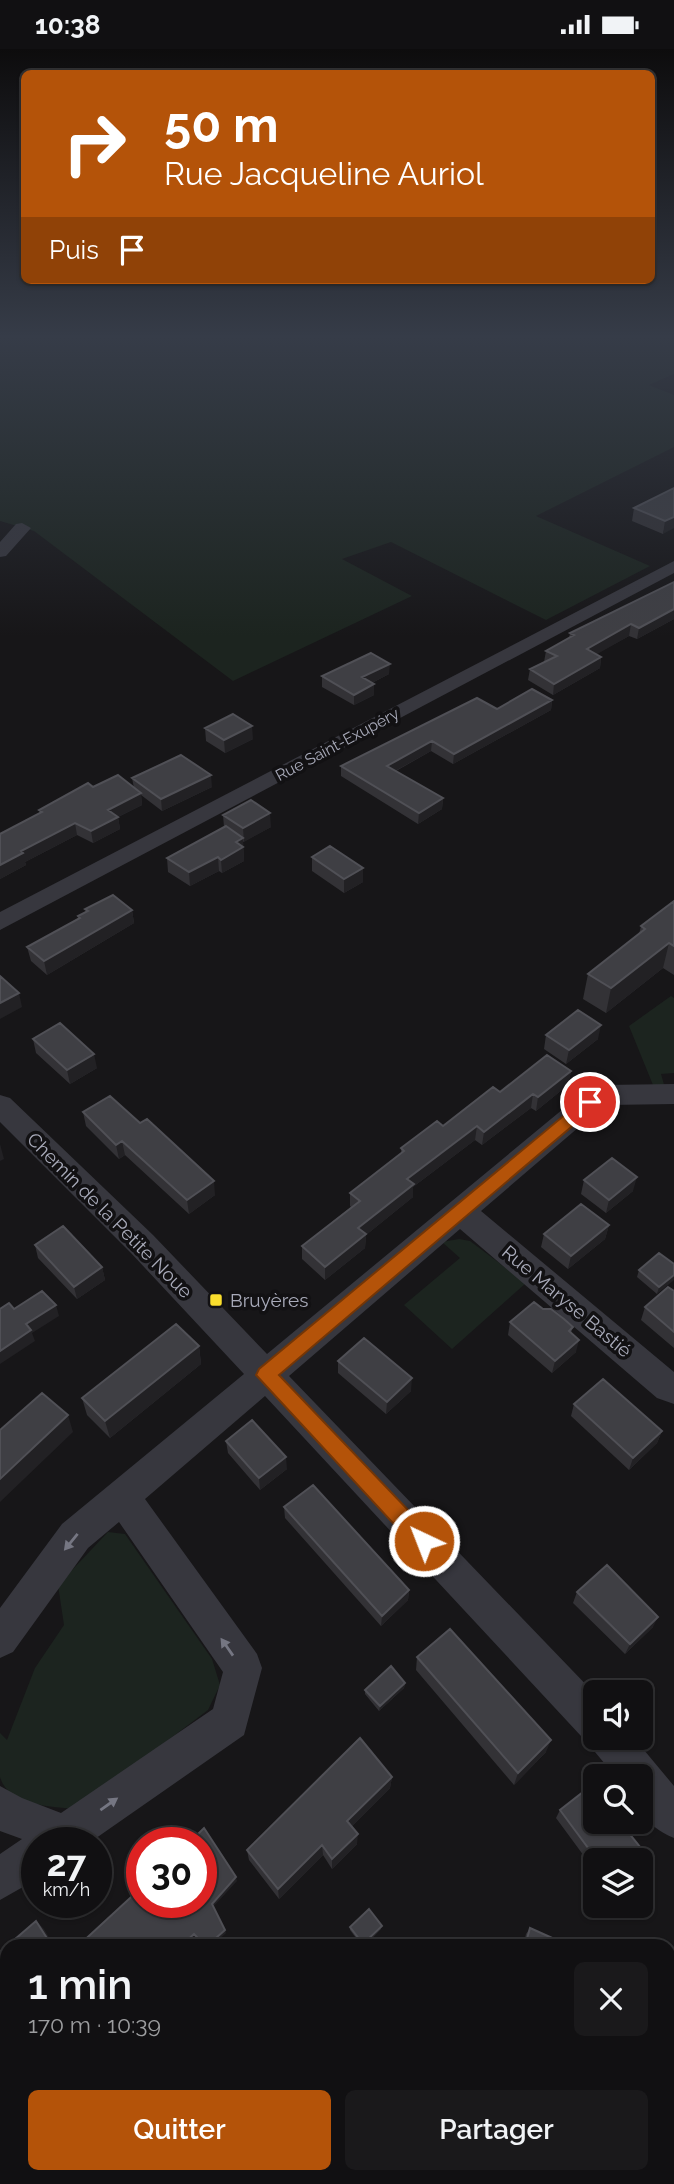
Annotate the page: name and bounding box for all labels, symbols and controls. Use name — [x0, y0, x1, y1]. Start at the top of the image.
text: 10:38 — [35, 10, 100, 40]
text: 50 m — [164, 96, 279, 153]
icon: right — [49, 98, 140, 189]
text: Rue Jacqueline Auriol — [164, 155, 484, 192]
icon: arrive — [113, 231, 151, 269]
text: Puis — [49, 235, 99, 265]
street label: Rue Saint-Exupéry — [272, 704, 403, 785]
pin — [560, 1072, 620, 1132]
icon: arrive — [571, 1083, 609, 1121]
street label: Chemin de la Petite Noue — [23, 1128, 197, 1302]
street label: Rue Maryse Bastié — [498, 1240, 636, 1362]
place label: Bruyères — [230, 1289, 308, 1311]
marker: Bruyères — [208, 1292, 224, 1308]
position arrow — [387, 1504, 461, 1578]
one-way arrow — [64, 1534, 79, 1551]
one-way arrow — [220, 1638, 234, 1656]
map controls — [583, 1680, 653, 1918]
button: sound — [583, 1680, 653, 1750]
button: search — [583, 1764, 653, 1834]
one-way arrow — [100, 1797, 118, 1811]
speed limit sign: 30 — [126, 1827, 217, 1918]
text: 27 — [47, 1843, 86, 1884]
button: layers — [583, 1848, 653, 1918]
text: km/h — [43, 1879, 90, 1900]
text: 1 min — [28, 1960, 132, 2009]
button: close — [574, 1962, 648, 2036]
text: 170 m · 10:39 — [28, 2011, 161, 2038]
button: Quitter — [28, 2090, 331, 2170]
button: Partager — [345, 2090, 648, 2170]

